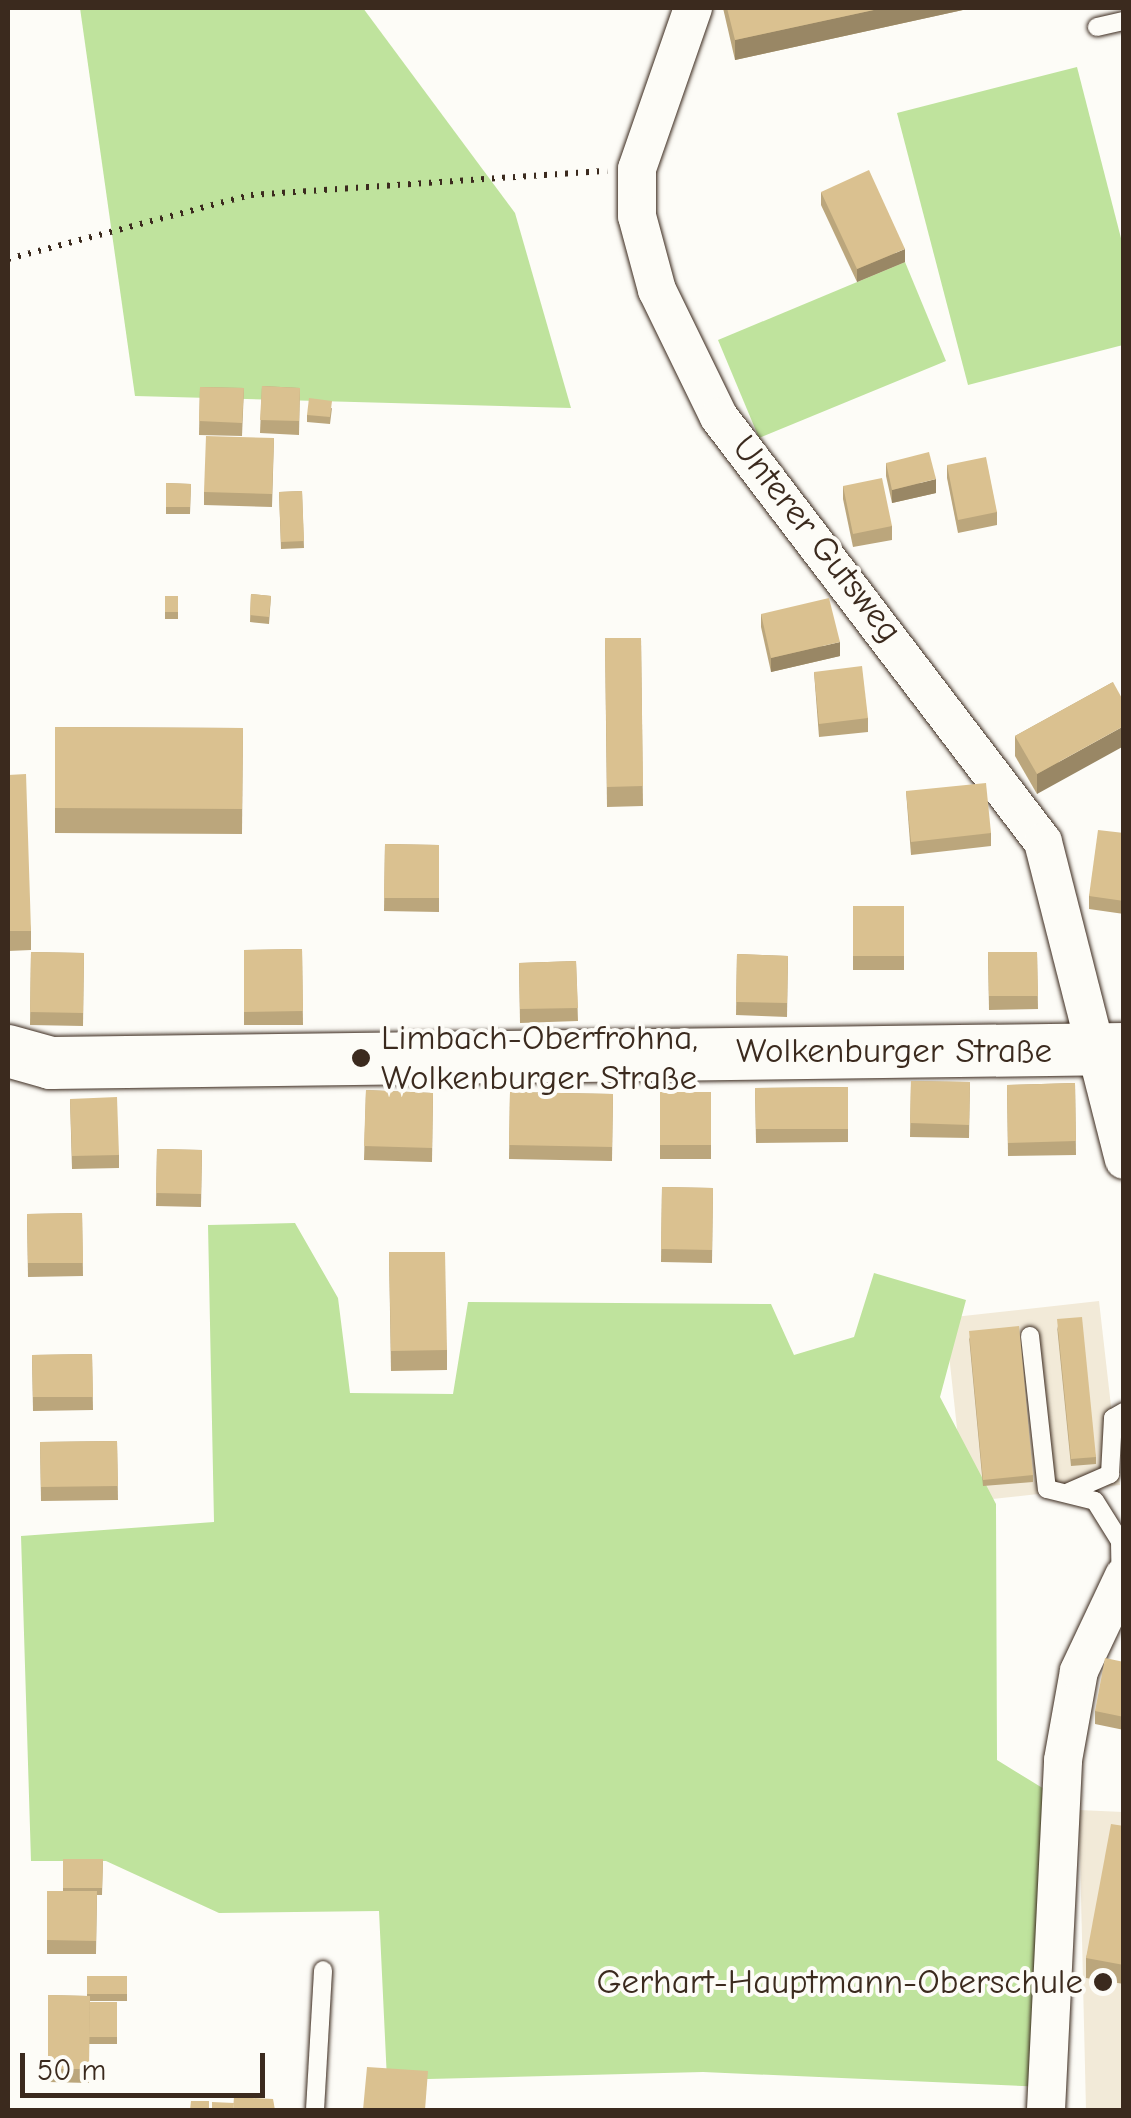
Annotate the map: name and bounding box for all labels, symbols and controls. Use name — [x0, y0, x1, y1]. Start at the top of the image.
street label: Unterer Gutsweg — [723, 427, 911, 651]
place label: Limbach-Oberfrohna, Wolkenburger Straße — [381, 1017, 698, 1099]
street label: Wolkenburger Straße — [736, 1030, 1052, 1072]
marker: Limbach-Oberfrohna, Wolkenburger Straße — [350, 1047, 372, 1069]
place label: Gerhart-Hauptmann-Oberschule — [597, 1961, 1083, 2003]
marker: Gerhart-Hauptmann-Oberschule — [1092, 1971, 1114, 1993]
scale bar — [25, 2033, 270, 2095]
text: 50 m — [37, 2053, 106, 2088]

